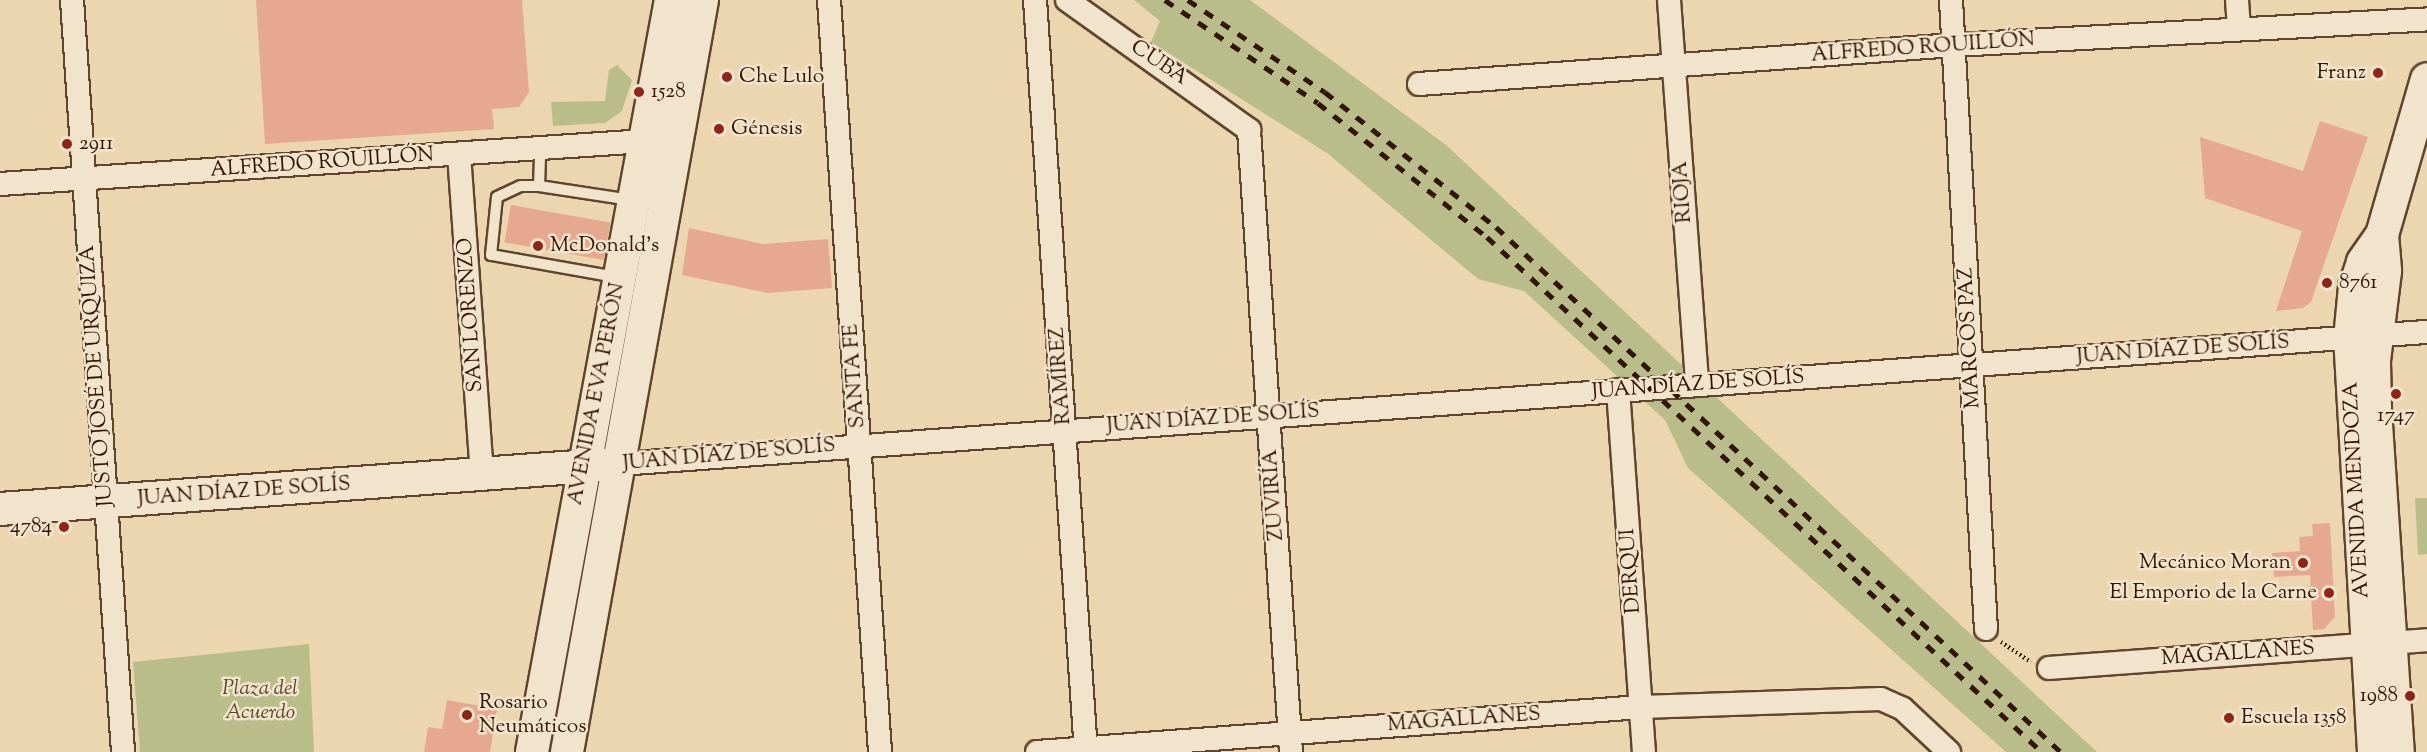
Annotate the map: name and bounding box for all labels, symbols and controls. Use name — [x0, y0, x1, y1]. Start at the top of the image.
street label: ALFREDO ROUILLÓN — [1810, 28, 2036, 68]
street label: CUBA — [1126, 35, 1192, 91]
place label: Franz — [2317, 60, 2366, 86]
place label: Che Lulo — [739, 64, 824, 90]
marker: Franz — [2371, 66, 2385, 80]
marker: Che Lulo — [720, 70, 734, 84]
place label: 1528 — [651, 79, 686, 105]
marker: 1528 — [632, 85, 646, 99]
place label: Génesis — [731, 116, 802, 142]
marker: Génesis — [712, 122, 726, 136]
place label: 2911 — [79, 131, 113, 157]
marker: 2911 — [60, 137, 74, 151]
street label: ALFREDO ROUILLÓN — [209, 143, 435, 183]
street label: RIOJA — [1668, 160, 1698, 224]
place label: McDonald's — [550, 233, 659, 259]
street label: SAN LORENZO — [453, 237, 489, 393]
marker: McDonald's — [531, 239, 545, 253]
street label: JUSTO JOSÉ DE URQUIZA — [75, 244, 119, 508]
street label: MARCOS PAZ — [1954, 267, 1986, 409]
place label: 8761 — [2339, 270, 2377, 296]
marker: 8761 — [2320, 276, 2334, 290]
street label: AVENIDA EVA PERÓN — [563, 281, 631, 507]
street label: SANTA FE — [839, 323, 871, 429]
street label: RAMÍREZ — [1045, 326, 1077, 426]
street label: JUAN DÍAZ DE SOLÍS — [2076, 330, 2290, 370]
street label: JUAN DÍAZ DE SOLÍS — [1591, 365, 1805, 405]
street label: AVENIDA MENDOZA — [2339, 381, 2375, 599]
marker: 1747 — [2389, 387, 2403, 401]
street label: JUAN DÍAZ DE SOLÍS — [1106, 399, 1320, 439]
place label: 1747 — [2377, 403, 2415, 429]
street label: JUAN DÍAZ DE SOLÍS — [622, 433, 836, 477]
street label: ZUVIRÍA — [1258, 448, 1290, 542]
street label: JUAN DÍAZ DE SOLÍS — [137, 472, 351, 512]
place label: 4784 — [10, 514, 52, 540]
marker: 4784 — [57, 520, 71, 534]
street label: DERQUI — [1615, 528, 1647, 614]
place label: Mecánico Moran — [2139, 550, 2291, 576]
marker: Mecánico Moran — [2296, 556, 2310, 570]
place label: El Emporio de la Carne — [2109, 580, 2317, 606]
marker: El Emporio de la Carne — [2322, 586, 2336, 600]
street label: MAGALLANES — [2160, 636, 2316, 672]
park label: Plaza del Acuerdo — [222, 676, 298, 726]
place label: 1988 — [2360, 683, 2398, 709]
marker: 1988 — [2403, 689, 2417, 703]
place label: Rosario Neumáticos — [479, 690, 586, 740]
street label: MAGALLANES — [1386, 702, 1542, 738]
place label: Escuela 1358 — [2241, 705, 2347, 731]
marker: Rosario Neumáticos — [460, 708, 474, 722]
marker: Escuela 1358 — [2222, 711, 2236, 725]

